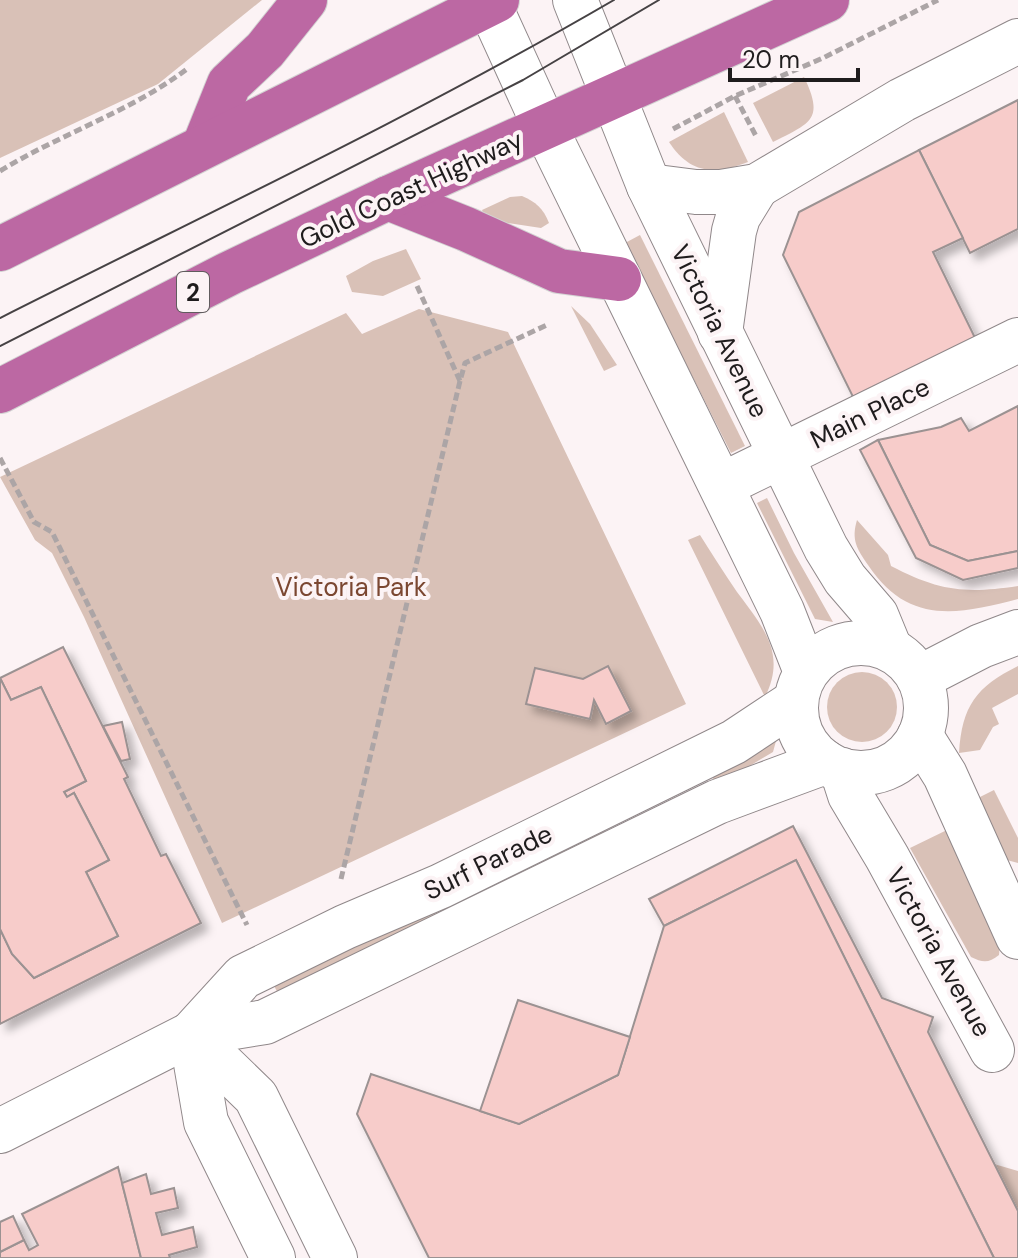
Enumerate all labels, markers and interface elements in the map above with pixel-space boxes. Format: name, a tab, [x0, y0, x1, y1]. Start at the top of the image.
scale bar	[730, 32, 858, 82]
text: 20 m	[742, 44, 800, 75]
street label: Gold Coast Highway	[294, 122, 528, 256]
street label: Victoria Avenue	[663, 239, 777, 423]
road number: 2	[177, 272, 209, 312]
street label: Main Place	[805, 369, 935, 457]
park label: Victoria Park	[275, 570, 427, 604]
street label: Surf Parade	[418, 816, 558, 908]
street label: Victoria Avenue	[878, 861, 1000, 1043]

